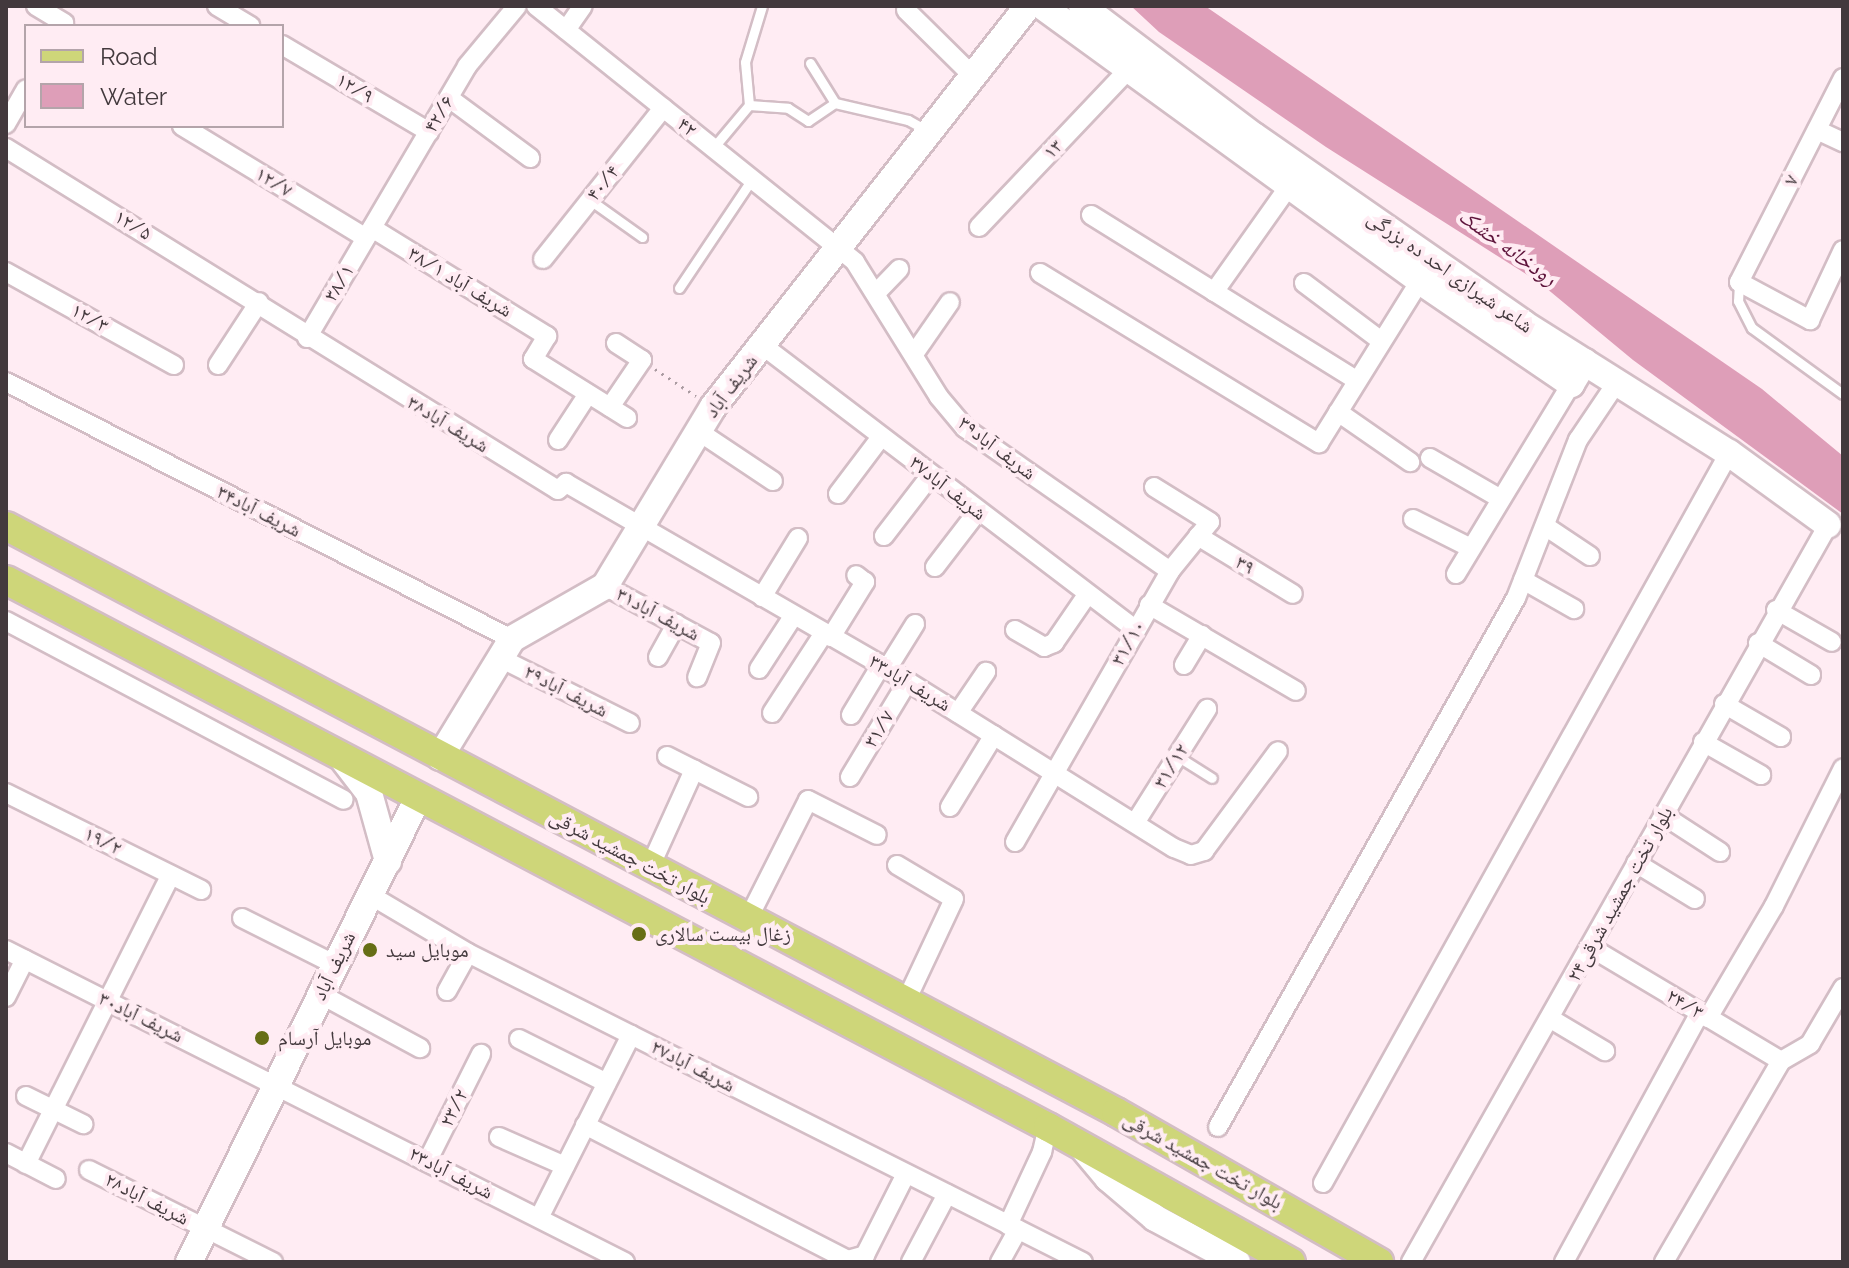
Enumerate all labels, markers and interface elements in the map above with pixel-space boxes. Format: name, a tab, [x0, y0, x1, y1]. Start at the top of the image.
legend	[24, 24, 284, 128]
text: Road	[100, 42, 158, 71]
street label: ۱۲/۹	[332, 68, 378, 108]
text: Water	[100, 82, 167, 111]
street label: ۴۲/۶	[419, 91, 459, 137]
street label: ۴۲	[672, 112, 702, 142]
street label: ۱۳	[1038, 134, 1068, 164]
street label: ۴۰/۴	[581, 160, 625, 206]
street label: ۱۲/۷	[251, 162, 297, 202]
street label: ۷	[1778, 171, 1804, 189]
water label: رودخانه خشک	[1454, 203, 1562, 291]
street label: ۱۲/۵	[110, 205, 156, 245]
street label: شاعر شیرازی احد ده بزرگی	[1363, 206, 1537, 338]
street label: ۳۸/۱ شریف آباد	[404, 242, 516, 322]
street label: ۳۸/۱	[319, 260, 359, 306]
street label: ۱۲/۳	[67, 298, 113, 338]
street label: شریف آباد	[699, 350, 763, 422]
street label: شریف آباد۳۸	[403, 390, 493, 458]
street label: شریف آباد۳۹	[953, 411, 1041, 485]
street label: شریف آباد۳۷	[905, 451, 991, 525]
street label: شریف آباد۳۴	[213, 480, 305, 542]
street label: ۳۹	[1231, 550, 1259, 580]
street label: شریف آباد۳۱	[612, 582, 704, 646]
street label: ۳۱/۱۰	[1106, 616, 1150, 670]
street label: شریف آباد۳۳	[865, 649, 955, 717]
street label: شریف آباد۲۹	[520, 660, 612, 722]
street label: ۳۱/۷	[859, 706, 899, 752]
street label: ۳۱/۱۲	[1148, 739, 1194, 793]
street label: بلوار تخت جمشید شرقی۲۴	[1562, 802, 1678, 986]
street label: بلوار تخت جمشید شرقی	[546, 805, 714, 909]
street label: ۱۹/۲	[80, 822, 126, 860]
place label: زغال بیست سالاری	[655, 922, 791, 946]
marker: زغال بیست سالاری	[630, 925, 648, 943]
street label: شریف آباد	[307, 928, 361, 1004]
place label: موبایل سید	[386, 938, 469, 962]
marker: موبایل سید	[361, 941, 379, 959]
street label: ۲۴/۳	[1662, 984, 1708, 1024]
street label: شریف آباد۳۰	[95, 986, 187, 1048]
place label: موبایل آرسام	[278, 1026, 371, 1050]
marker: موبایل آرسام	[253, 1029, 271, 1047]
street label: شریف آباد۲۷	[647, 1035, 739, 1097]
street label: ۲۳/۲	[434, 1085, 474, 1131]
street label: بلوار تخت جمشید شرقی	[1119, 1107, 1287, 1215]
street label: شریف آباد۲۳	[405, 1142, 497, 1204]
street label: شریف آباد۲۸	[101, 1168, 193, 1230]

